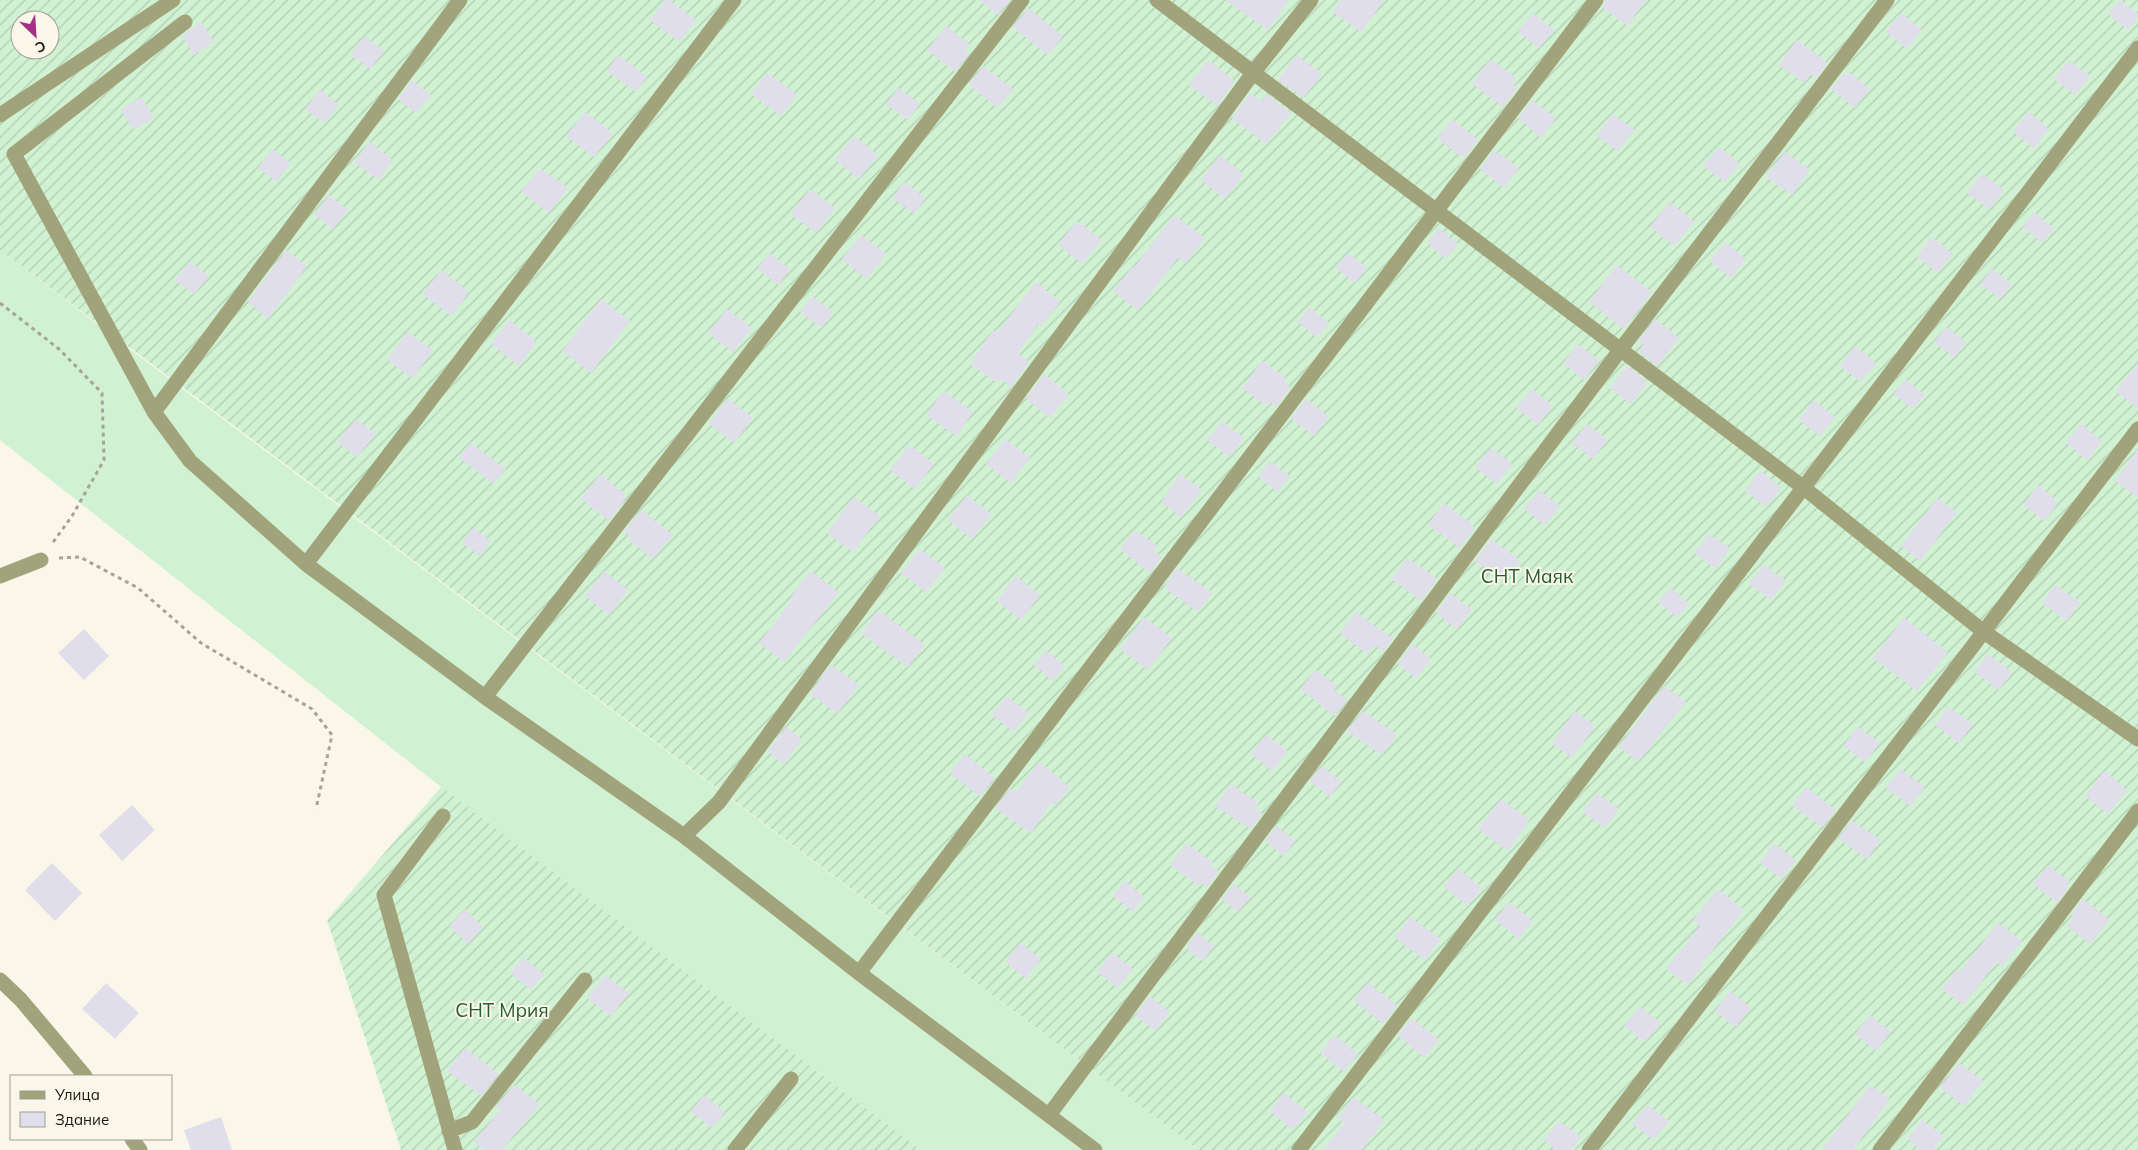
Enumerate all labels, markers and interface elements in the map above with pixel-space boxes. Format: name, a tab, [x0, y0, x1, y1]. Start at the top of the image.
north arrow	[10, 10, 60, 60]
text: С	[32, 37, 49, 57]
park label: СНТ Маяк	[1481, 564, 1574, 588]
park label: СНТ Мрия	[455, 998, 549, 1022]
legend	[10, 1075, 172, 1140]
text: Улица	[54, 1085, 100, 1104]
text: Здание	[55, 1110, 109, 1129]

